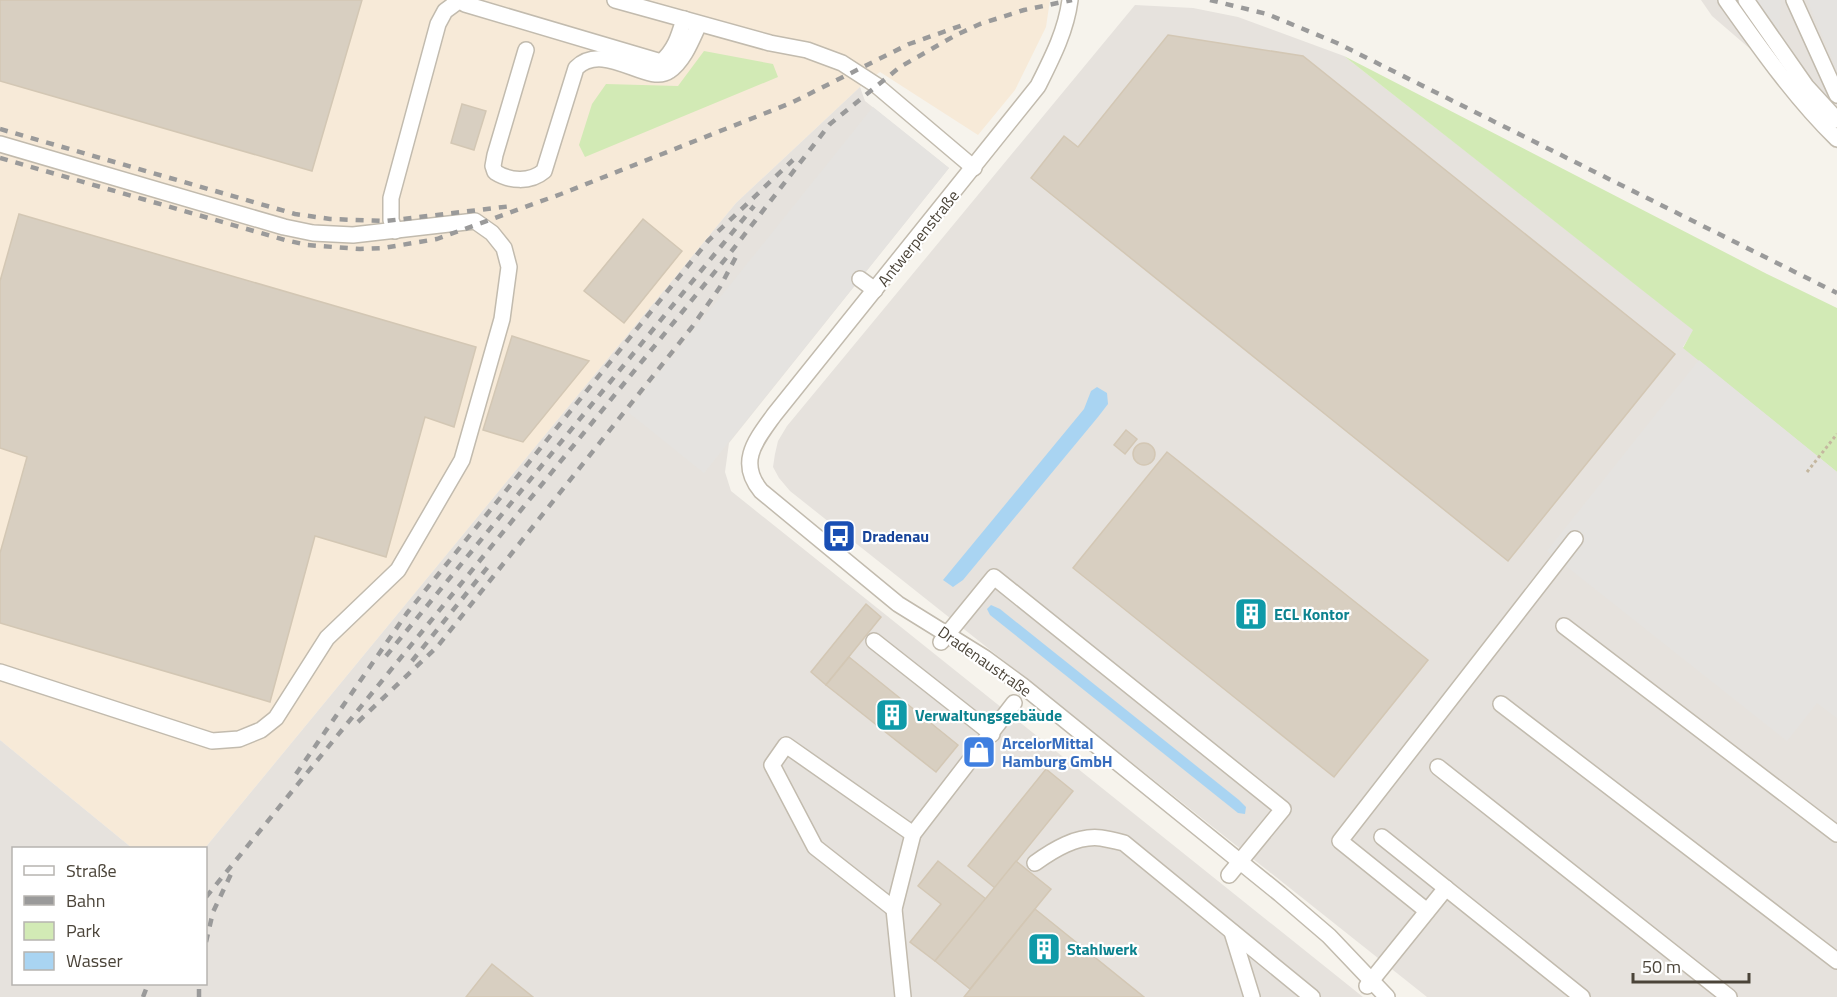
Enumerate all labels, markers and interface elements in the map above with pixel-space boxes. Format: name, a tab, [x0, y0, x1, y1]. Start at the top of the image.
street label: Antwerpenstraße	[871, 184, 965, 292]
bus stop icon: Dradenau	[821, 518, 857, 554]
place label: Dradenau	[862, 524, 929, 548]
building icon: ECL Kontor	[1233, 596, 1269, 632]
place label: ECL Kontor	[1274, 602, 1349, 626]
street label: Dradenaustraße	[933, 620, 1037, 702]
building icon: Verwaltungsgebäude	[874, 697, 910, 733]
place label: Verwaltungsgebäude	[915, 703, 1062, 727]
place label: ArcelorMittal Hamburg GmbH	[1002, 731, 1113, 773]
shop icon: ArcelorMittal Hamburg GmbH	[961, 734, 997, 770]
legend	[12, 847, 207, 985]
text: Straße	[66, 857, 117, 884]
text: Bahn	[66, 887, 105, 914]
text: Park	[66, 917, 101, 944]
building icon: Stahlwerk	[1026, 931, 1062, 967]
place label: Stahlwerk	[1067, 937, 1138, 961]
scale bar	[1633, 946, 1748, 984]
text: Wasser	[66, 947, 123, 974]
text: 50 m	[1642, 953, 1681, 980]

